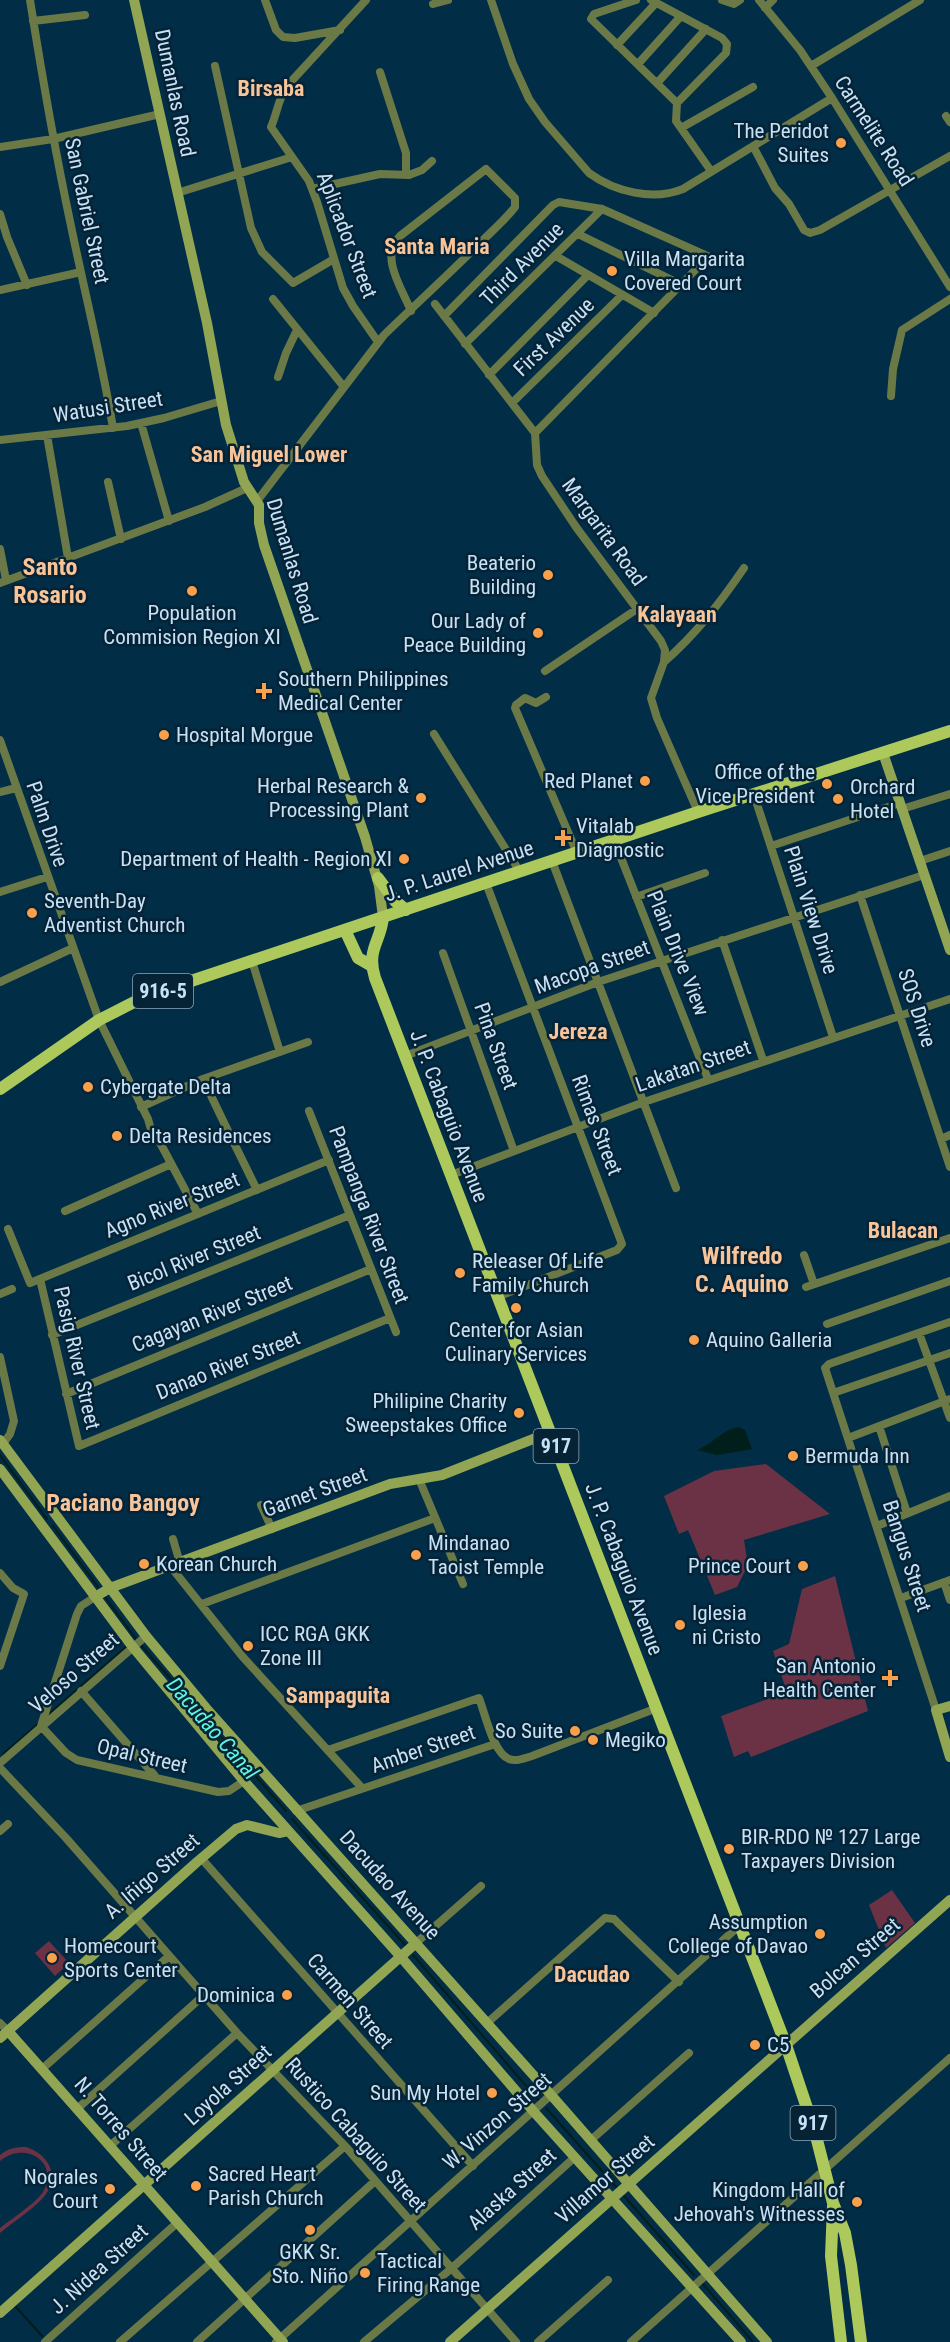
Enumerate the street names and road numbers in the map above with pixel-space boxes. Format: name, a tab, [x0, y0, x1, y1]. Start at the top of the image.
street label: Dumanlas Road	[150, 27, 200, 159]
street label: Carmelite Road	[829, 71, 919, 191]
street label: San Gabriel Street	[60, 136, 114, 286]
street label: Aplicador Street	[312, 168, 382, 302]
street label: Third Avenue	[475, 217, 569, 311]
street label: First Avenue	[509, 293, 599, 381]
street label: Watusi Street	[52, 387, 164, 427]
street label: Margarita Road	[557, 474, 651, 590]
street label: Dumanlas Road	[262, 496, 322, 626]
street label: Palm Drive	[21, 778, 73, 870]
street label: J. P. Laurel Avenue	[381, 836, 537, 906]
street label: Plain View Drive	[779, 843, 843, 977]
street label: Plain Drive View	[642, 887, 714, 1020]
street label: Macopa Street	[531, 935, 653, 999]
street label: SOS Drive	[893, 966, 941, 1050]
road number: 916-5	[133, 974, 193, 1008]
street label: Pina Street	[469, 999, 523, 1093]
street label: J. P. Cabaguio Avenue	[405, 1026, 493, 1206]
street label: Lakatan Street	[632, 1035, 754, 1097]
street label: Rimas Street	[567, 1071, 627, 1179]
street label: Pampanga River Street	[324, 1123, 414, 1307]
street label: Agno River Street	[101, 1167, 243, 1243]
street label: Bicol River Street	[124, 1220, 264, 1296]
street label: Cagayan River Street	[128, 1271, 296, 1357]
street label: Pasig River Street	[49, 1284, 105, 1432]
street label: Danao River Street	[153, 1325, 303, 1405]
road number: 917	[534, 1429, 578, 1463]
street label: Garnet Street	[260, 1462, 370, 1522]
street label: J. P. Cabaguio Avenue	[580, 1479, 668, 1659]
street label: Bangus Street	[878, 1497, 936, 1615]
street label: Veloso Street	[24, 1628, 124, 1718]
street label: Amber Street	[368, 1720, 478, 1778]
street label: Opal Street	[95, 1734, 189, 1778]
street label: Dacudao Avenue	[335, 1826, 445, 1944]
street label: A. Iñigo Street	[100, 1828, 204, 1924]
street label: Bolcan Street	[805, 1913, 905, 2003]
street label: Carmen Street	[302, 1949, 398, 2053]
street label: Loyola Street	[180, 2040, 276, 2130]
street label: Rustico Cabaguio Street	[280, 2053, 432, 2217]
street label: W. Vinzon Street	[438, 2067, 556, 2175]
street label: N. Torres Street	[69, 2072, 173, 2186]
road number: 917	[790, 2106, 836, 2140]
street label: Villamor Street	[551, 2130, 659, 2228]
street label: Alaska Street	[463, 2143, 561, 2235]
street label: J. Nidea Street	[45, 2219, 153, 2319]

